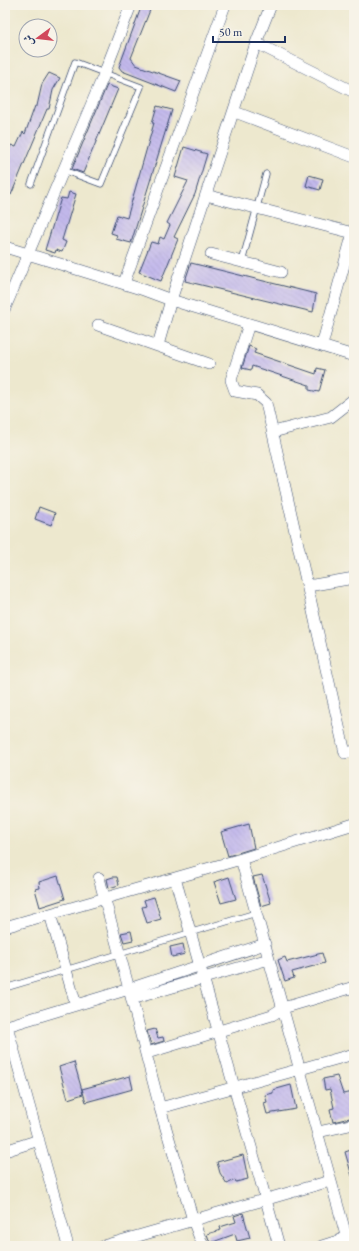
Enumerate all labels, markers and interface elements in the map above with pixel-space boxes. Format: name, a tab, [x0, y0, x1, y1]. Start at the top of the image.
north arrow	[18, 18, 58, 58]
scale bar	[213, 18, 285, 44]
text: 50 m	[219, 24, 243, 40]
text: ش	[20, 33, 37, 48]

